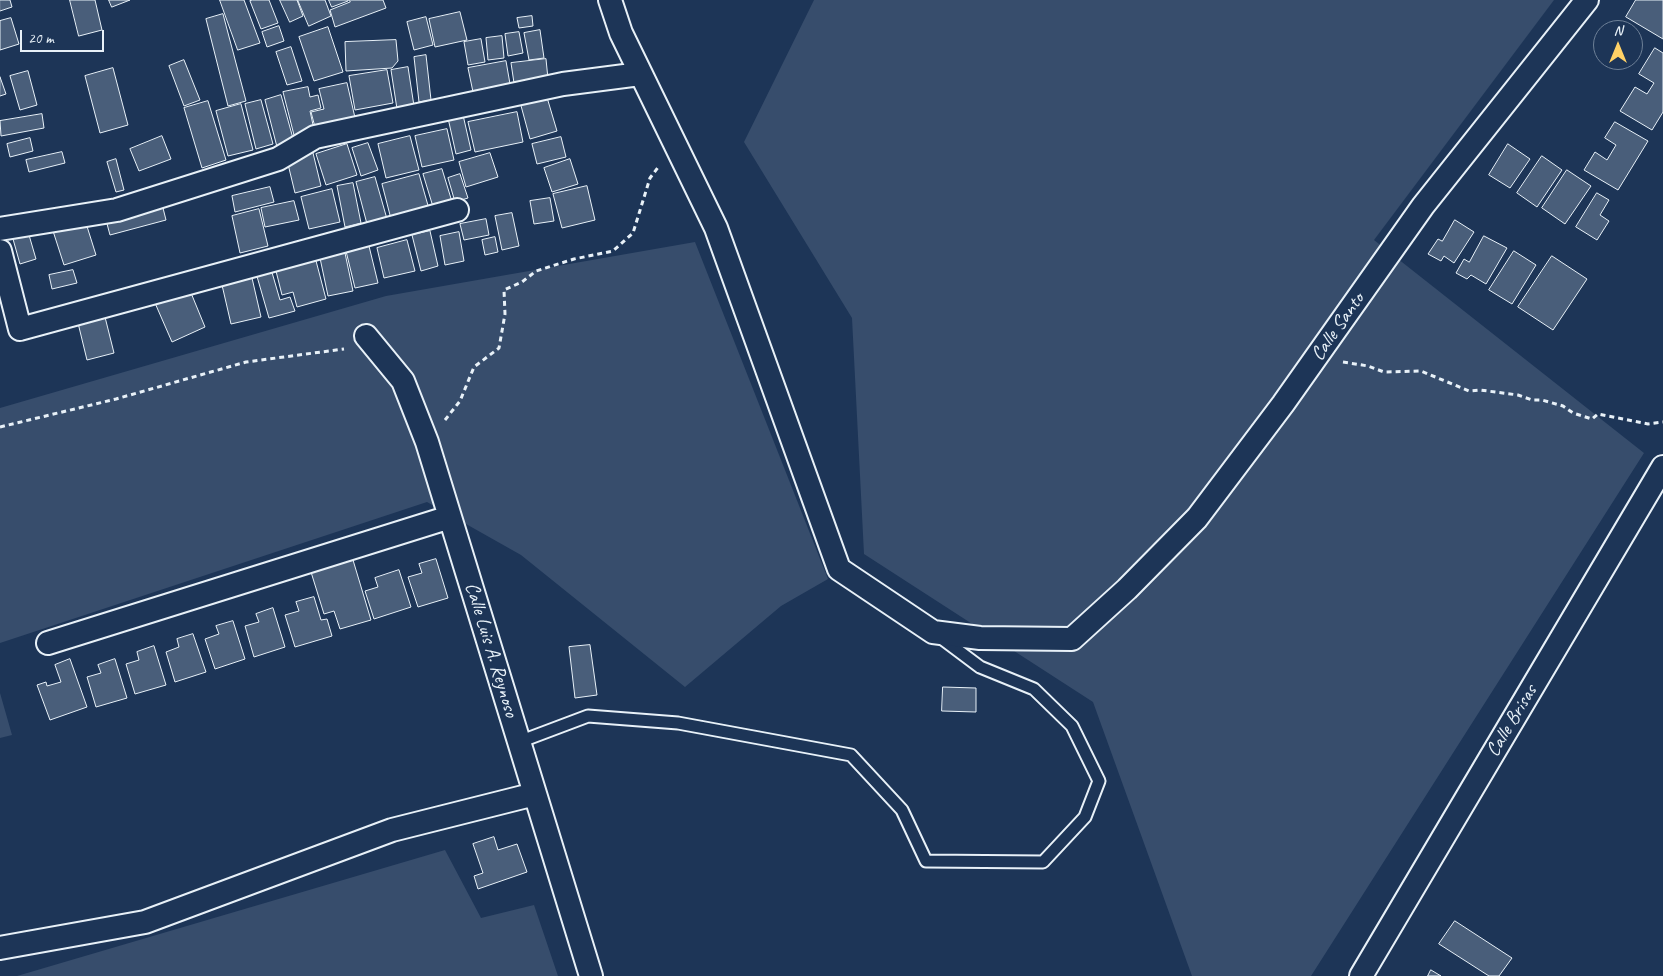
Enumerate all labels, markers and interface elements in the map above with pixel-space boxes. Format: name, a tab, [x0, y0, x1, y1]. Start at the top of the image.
scale bar	[22, 20, 106, 52]
north arrow	[1593, 20, 1643, 70]
text: N	[1614, 22, 1622, 39]
text: 20 m	[28, 29, 54, 48]
street label: Calle Santo	[1306, 288, 1370, 366]
street label: Calle Luis A. Reynoso	[459, 580, 523, 720]
street label: Calle Brisas	[1481, 681, 1543, 761]

